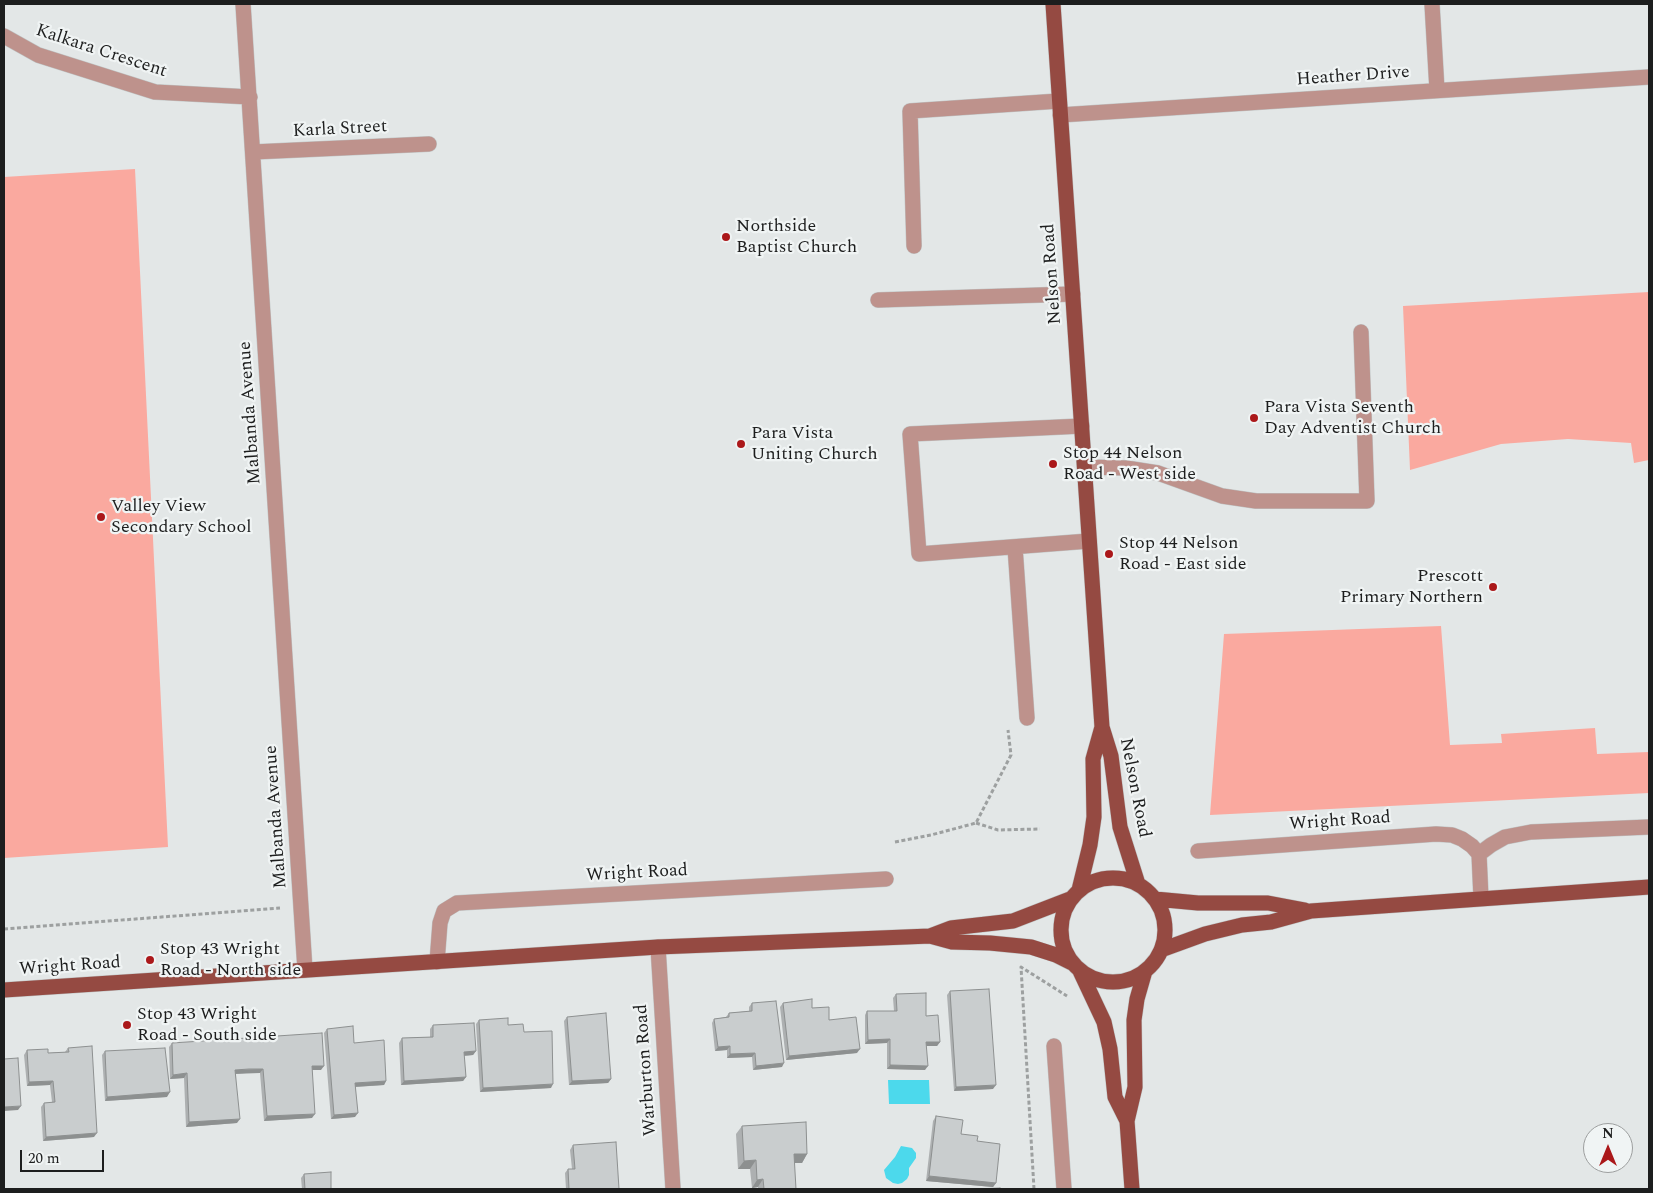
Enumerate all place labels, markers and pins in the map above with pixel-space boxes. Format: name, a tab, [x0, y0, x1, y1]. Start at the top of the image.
place label: Northside Baptist Church	[736, 216, 857, 258]
marker: Northside Baptist Church	[720, 231, 732, 243]
place label: Para Vista Seventh Day Adventist Church	[1264, 397, 1441, 439]
marker: Para Vista Seventh Day Adventist Church	[1248, 412, 1260, 424]
place label: Para Vista Uniting Church	[751, 423, 878, 466]
marker: Para Vista Uniting Church	[735, 438, 747, 450]
place label: Stop 44 Nelson Road - West side	[1063, 443, 1196, 486]
marker: Stop 44 Nelson Road - West side	[1047, 458, 1059, 470]
place label: Valley View Secondary School	[111, 496, 251, 538]
marker: Valley View Secondary School	[95, 511, 107, 523]
place label: Stop 44 Nelson Road - East side	[1119, 533, 1247, 576]
marker: Stop 44 Nelson Road - East side	[1103, 548, 1115, 560]
place label: Prescott Primary Northern	[1340, 566, 1483, 608]
marker: Prescott Primary Northern	[1487, 581, 1499, 593]
place label: Stop 43 Wright Road - North side	[160, 939, 301, 982]
marker: Stop 43 Wright Road - North side	[144, 954, 156, 966]
place label: Stop 43 Wright Road - South side	[137, 1004, 277, 1046]
marker: Stop 43 Wright Road - South side	[121, 1019, 133, 1031]

